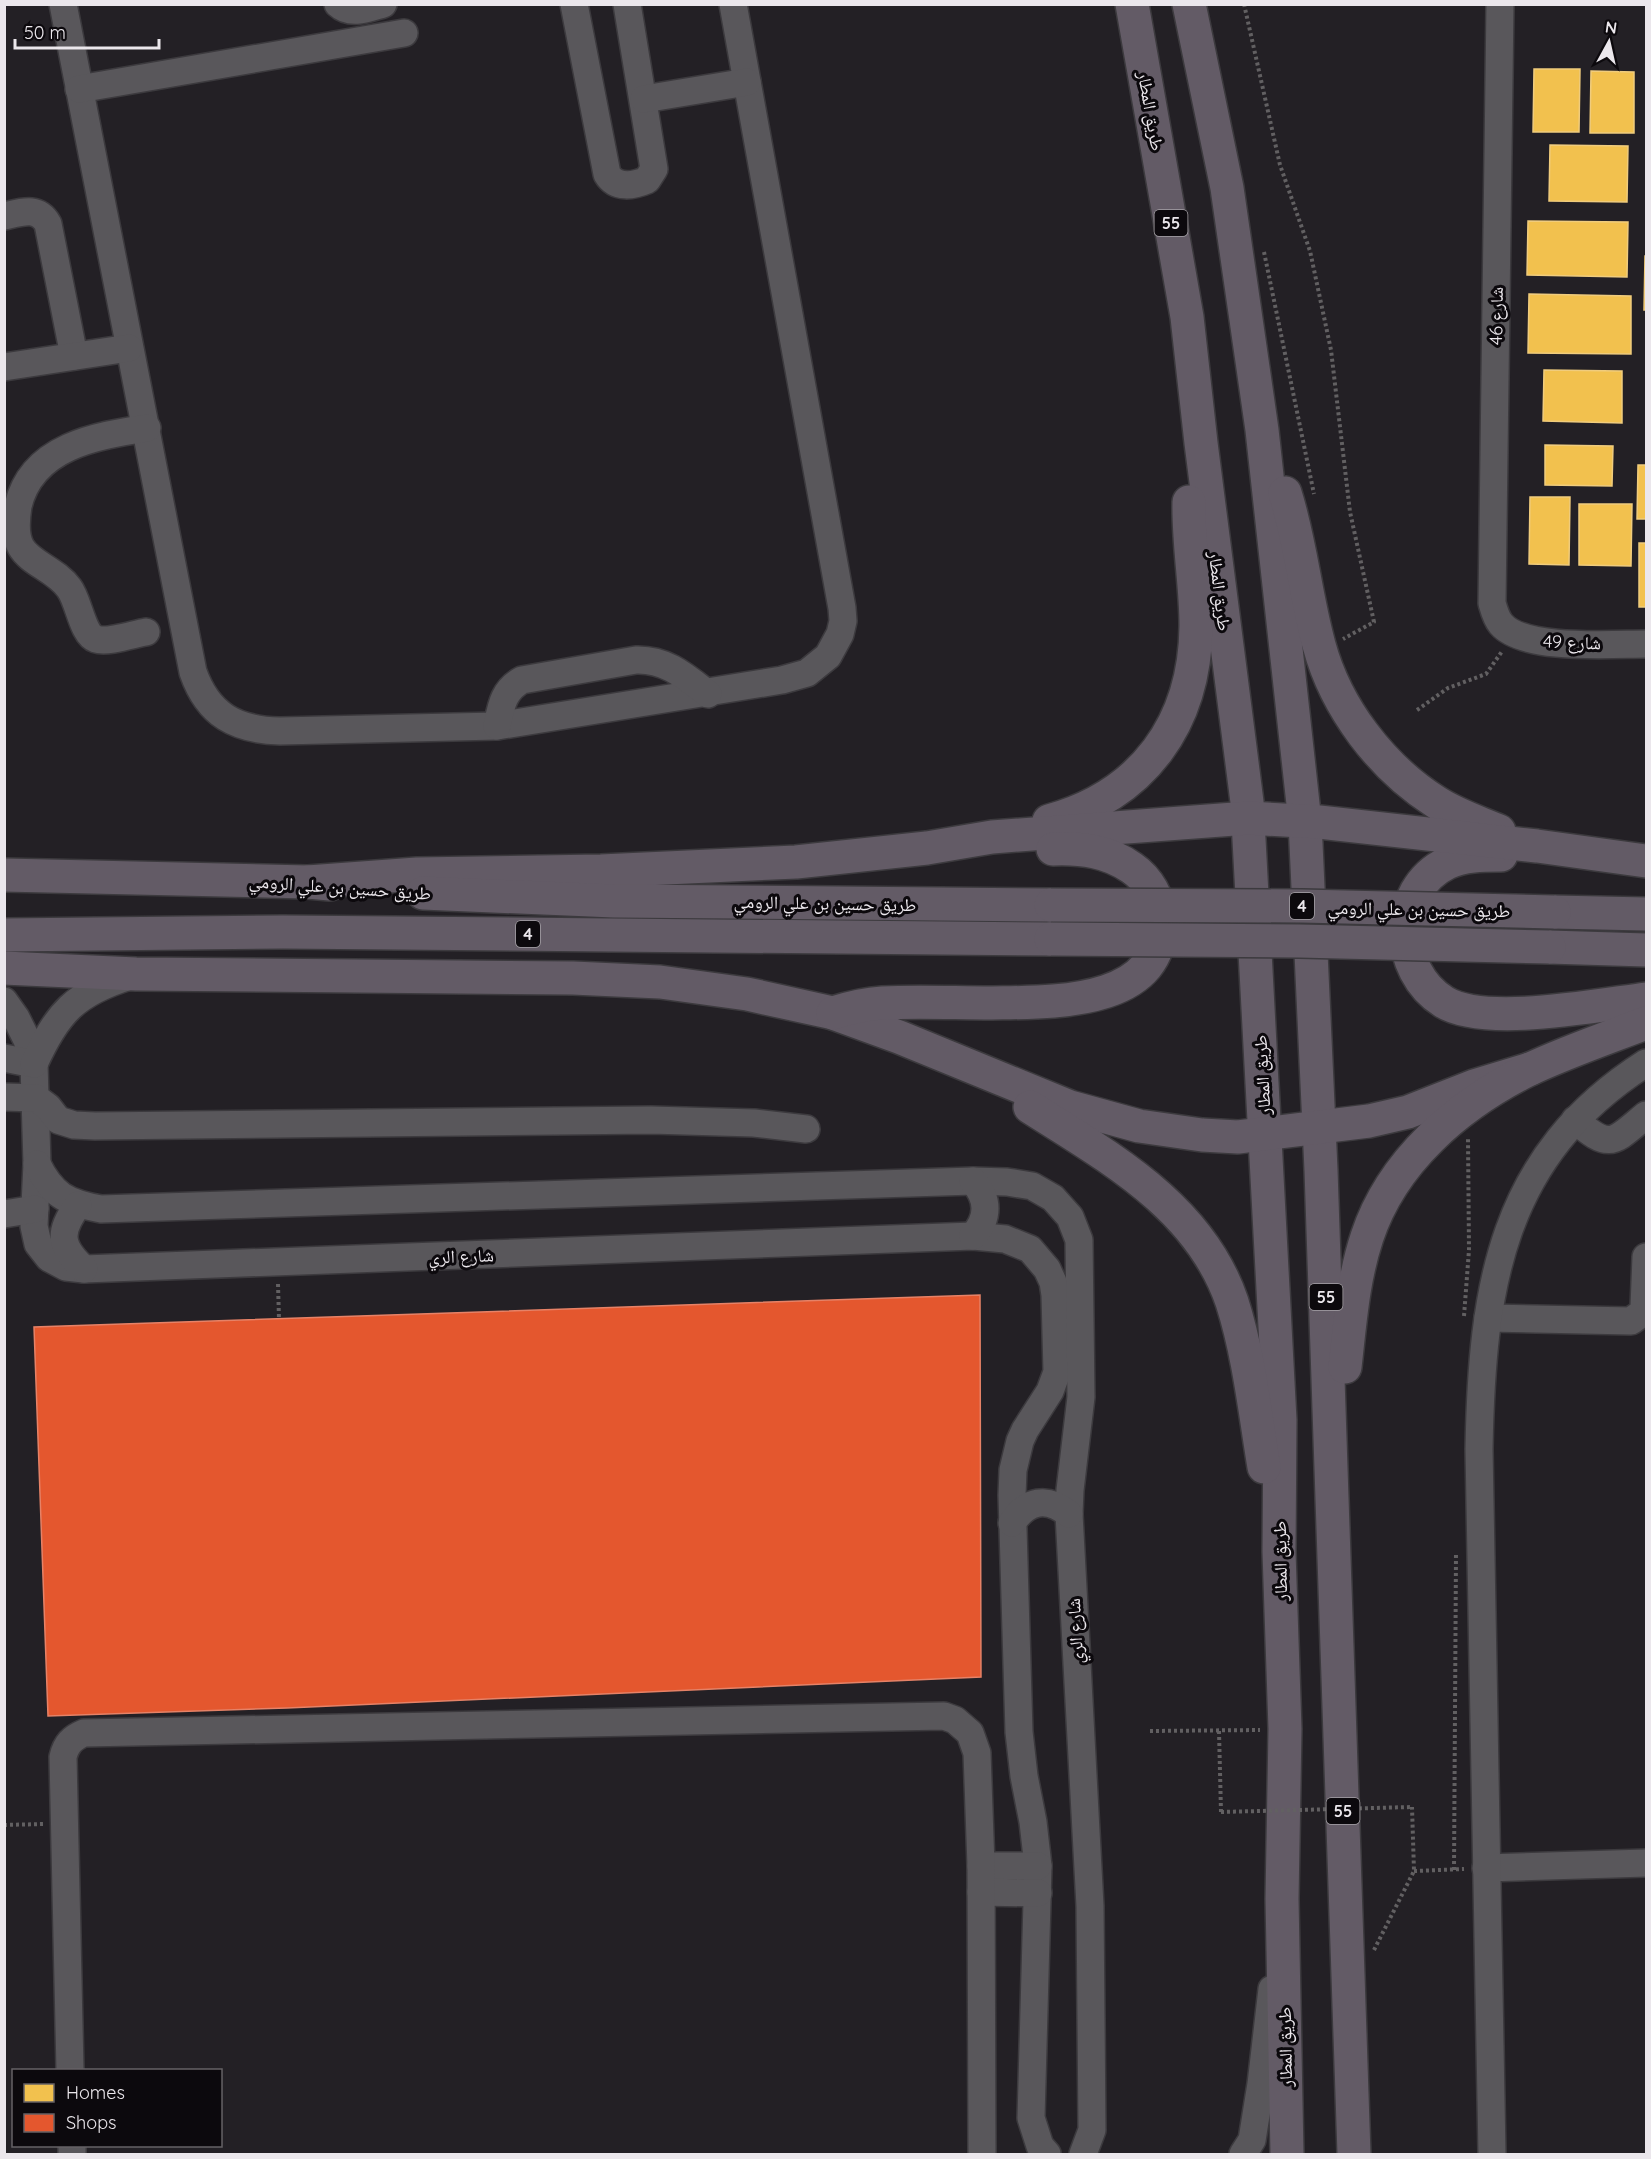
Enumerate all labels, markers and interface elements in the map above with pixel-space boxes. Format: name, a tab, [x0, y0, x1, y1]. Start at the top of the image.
scale bar	[15, 12, 159, 50]
north arrow	[1579, 12, 1639, 72]
text: N	[1604, 16, 1618, 38]
text: 50 m	[24, 21, 66, 44]
street label: طريق المطار	[1133, 69, 1169, 152]
road number: 55	[1154, 210, 1188, 236]
street label: شارع 46	[1484, 287, 1508, 345]
street label: طريق المطار	[1204, 549, 1236, 632]
street label: شارع 49	[1542, 629, 1602, 655]
street label: طريق حسين بن علي الرومي	[248, 869, 432, 908]
street label: طريق حسين بن علي الرومي	[733, 890, 917, 920]
road number: 4	[1290, 893, 1314, 919]
street label: طريق حسين بن علي الرومي	[1327, 896, 1511, 926]
road number: 4	[516, 921, 540, 947]
street label: طريق المطار	[1248, 1034, 1276, 1117]
street label: شارع الري	[428, 1243, 494, 1272]
road number: 55	[1310, 1284, 1342, 1310]
street label: طريق المطار	[1268, 1521, 1292, 1602]
street label: شارع الري	[1062, 1597, 1092, 1664]
road number: 55	[1326, 1798, 1360, 1824]
street label: طريق المطار	[1273, 2007, 1297, 2088]
legend	[12, 2069, 222, 2147]
text: Homes	[66, 2081, 125, 2104]
text: Shops	[66, 2111, 117, 2134]

